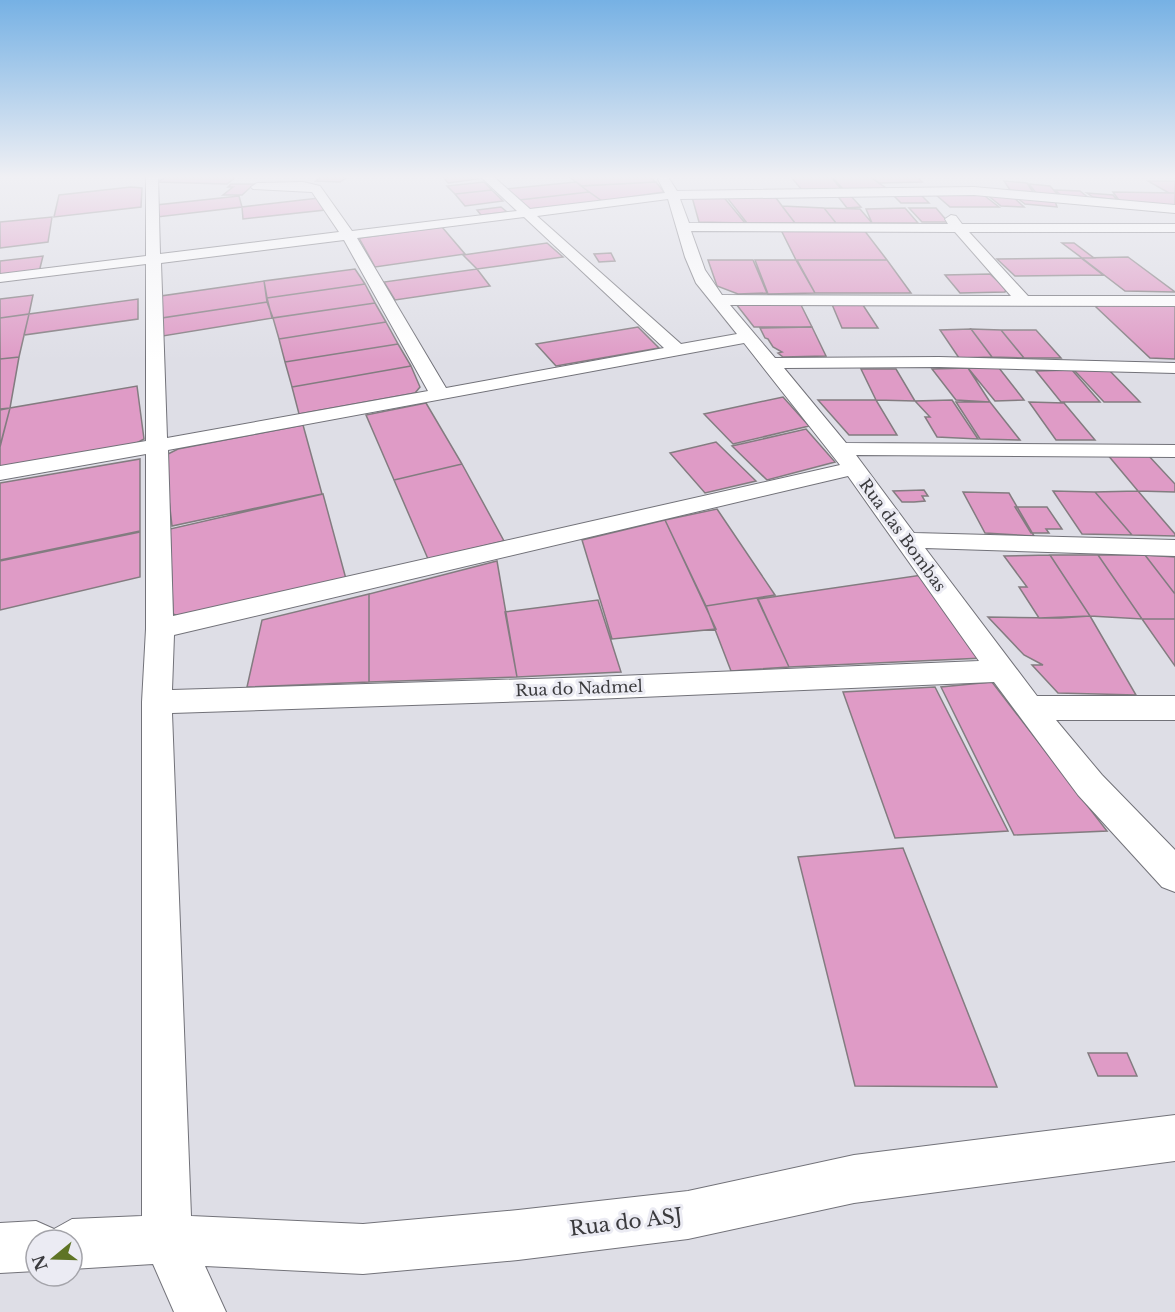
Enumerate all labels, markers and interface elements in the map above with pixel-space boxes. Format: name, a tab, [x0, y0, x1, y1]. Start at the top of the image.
street label: Rua das Bombas	[855, 475, 951, 595]
street label: Rua do Nadmel	[515, 676, 643, 700]
street label: Rua do ASJ	[568, 1203, 684, 1241]
north arrow	[24, 1228, 84, 1288]
text: N	[28, 1253, 52, 1273]

